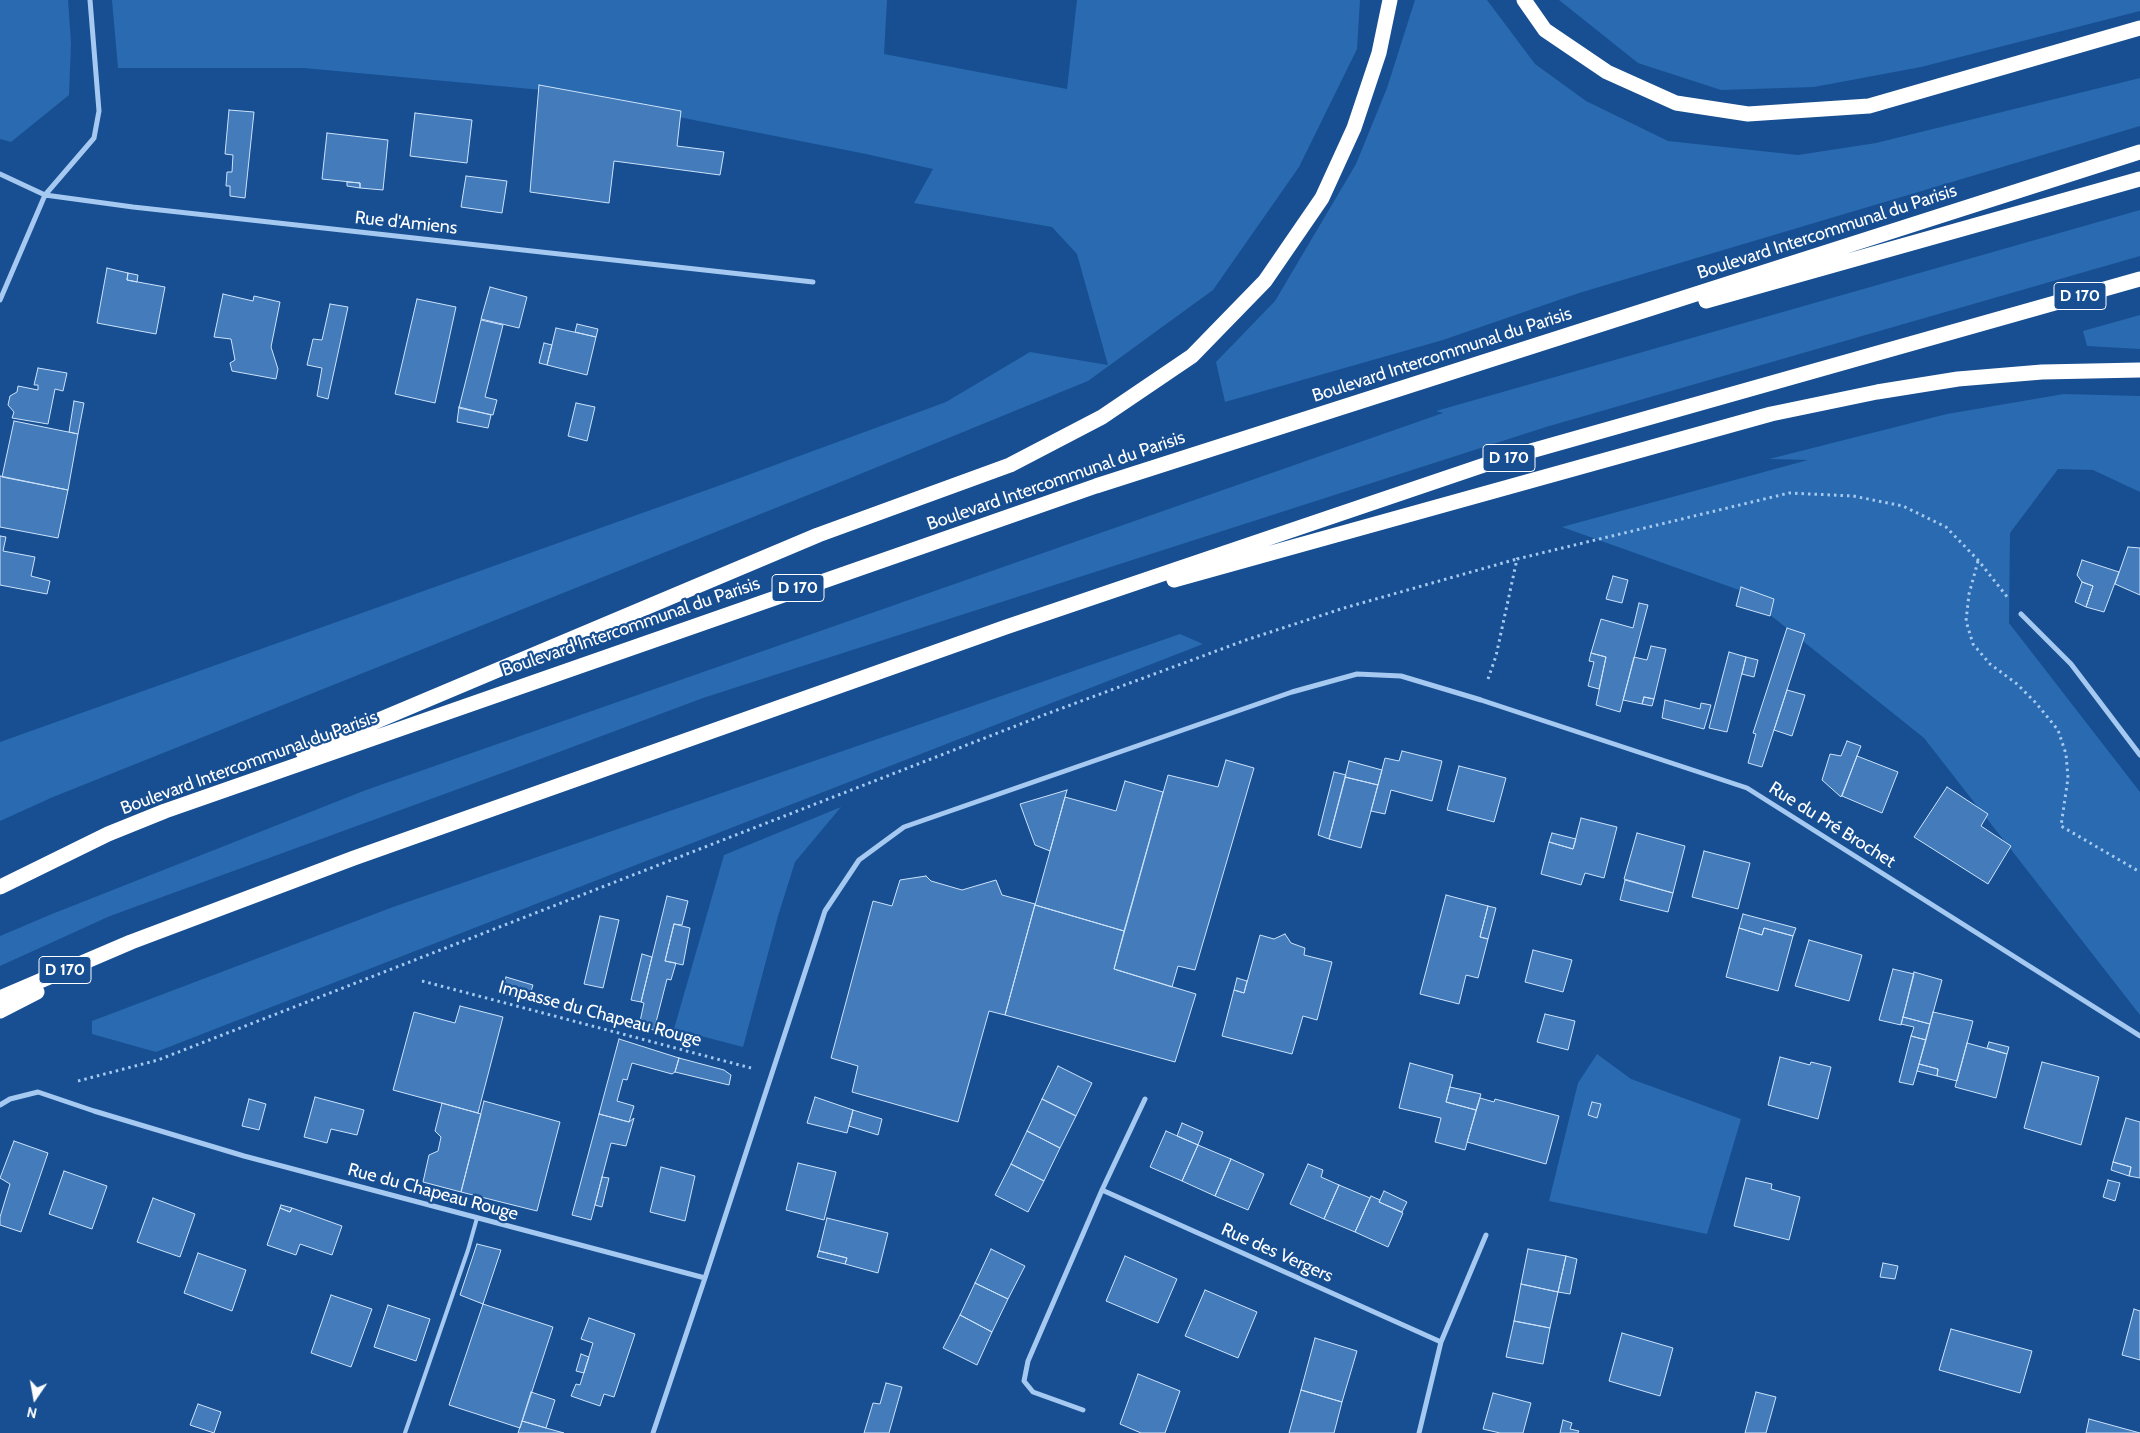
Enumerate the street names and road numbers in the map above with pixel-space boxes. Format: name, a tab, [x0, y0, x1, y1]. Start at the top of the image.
street label: Boulevard Intercommunal du Parisis	[1695, 180, 1959, 284]
street label: Rue d'Amiens	[354, 207, 458, 239]
road number: D 170	[2054, 282, 2106, 310]
street label: Boulevard Intercommunal du Parisis	[1310, 303, 1574, 407]
street label: Boulevard Intercommunal du Parisis	[924, 427, 1188, 535]
road number: D 170	[1483, 444, 1535, 472]
street label: Boulevard Intercommunal du Parisis	[499, 573, 763, 681]
road number: D 170	[772, 574, 824, 602]
street label: Boulevard Intercommunal du Parisis	[118, 706, 380, 820]
street label: Rue du Pré Brochet	[1765, 777, 1899, 873]
road number: D 170	[39, 956, 91, 984]
street label: Impasse du Chapeau Rouge	[496, 976, 704, 1052]
street label: Rue du Chapeau Rouge	[345, 1159, 521, 1225]
street label: Rue des Vergers	[1218, 1219, 1336, 1287]

